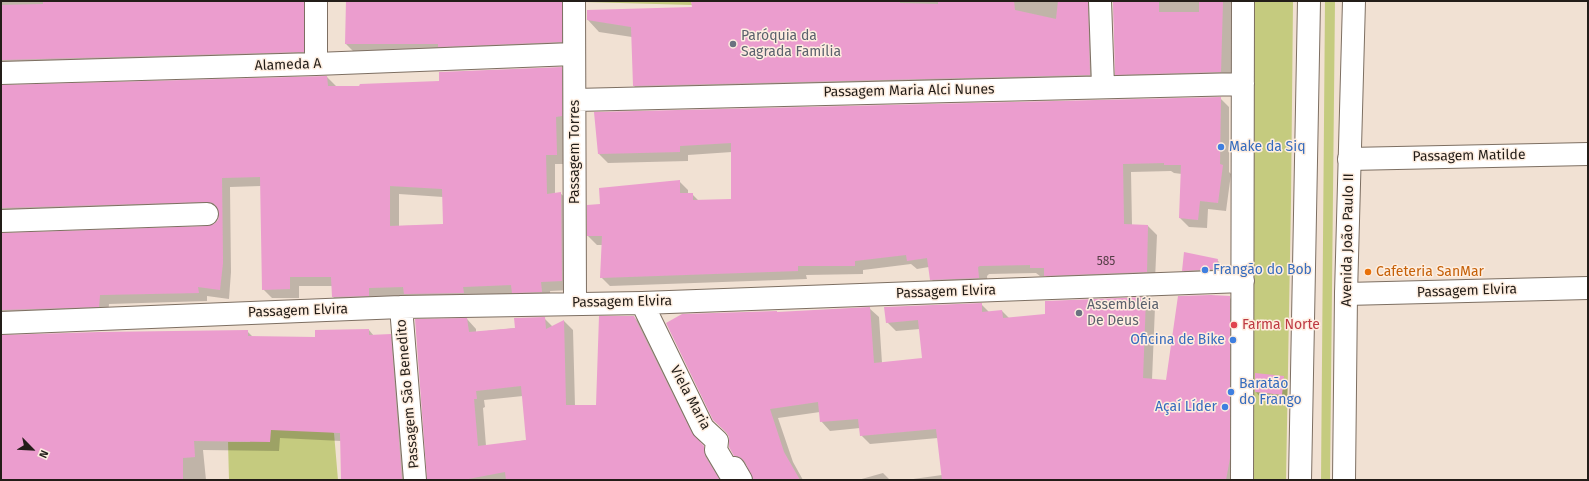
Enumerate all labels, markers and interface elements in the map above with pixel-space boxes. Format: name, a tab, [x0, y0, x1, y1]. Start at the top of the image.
place label: Paróquia da Sagrada Família	[741, 28, 841, 60]
marker: Paróquia da Sagrada Família	[728, 39, 738, 49]
street label: Alameda A	[254, 55, 322, 75]
street label: Passagem Maria Alci Nunes	[823, 81, 995, 101]
street label: Passagem Torres	[567, 100, 583, 204]
place label: Make da Siq	[1229, 139, 1306, 155]
marker: Make da Siq	[1216, 142, 1226, 152]
street label: Passagem Matilde	[1412, 147, 1526, 165]
street label: Avenida João Paulo II	[1338, 173, 1358, 307]
house number: 585	[1097, 255, 1115, 269]
place label: Frangão do Bob	[1213, 262, 1312, 278]
place label: Cafeteria SanMar	[1376, 264, 1484, 280]
marker: Frangão do Bob	[1200, 265, 1210, 275]
marker: Cafeteria SanMar	[1363, 267, 1373, 277]
street label: Passagem Elvira	[1417, 281, 1517, 301]
street label: Passagem Elvira	[896, 282, 996, 302]
street label: Passagem Elvira	[572, 293, 672, 311]
place label: Assembléia De Deus	[1087, 297, 1159, 330]
street label: Passagem Elvira	[248, 301, 348, 321]
marker: Assembléia De Deus	[1074, 308, 1084, 318]
place label: Farma Norte	[1242, 317, 1320, 333]
street label: Passagem São Benedito	[393, 319, 423, 469]
marker: Farma Norte	[1229, 320, 1239, 330]
place label: Oficina de Bike	[1130, 332, 1225, 348]
marker: Oficina de Bike	[1228, 335, 1238, 345]
street label: Viela Maria	[666, 363, 714, 433]
place label: Baratão do Frango	[1239, 376, 1302, 408]
marker: Baratão do Frango	[1226, 387, 1236, 397]
place label: Açaí Líder	[1155, 399, 1217, 415]
marker: Açaí Líder	[1220, 402, 1230, 412]
north arrow	[12, 429, 52, 469]
text: N	[36, 448, 51, 460]

